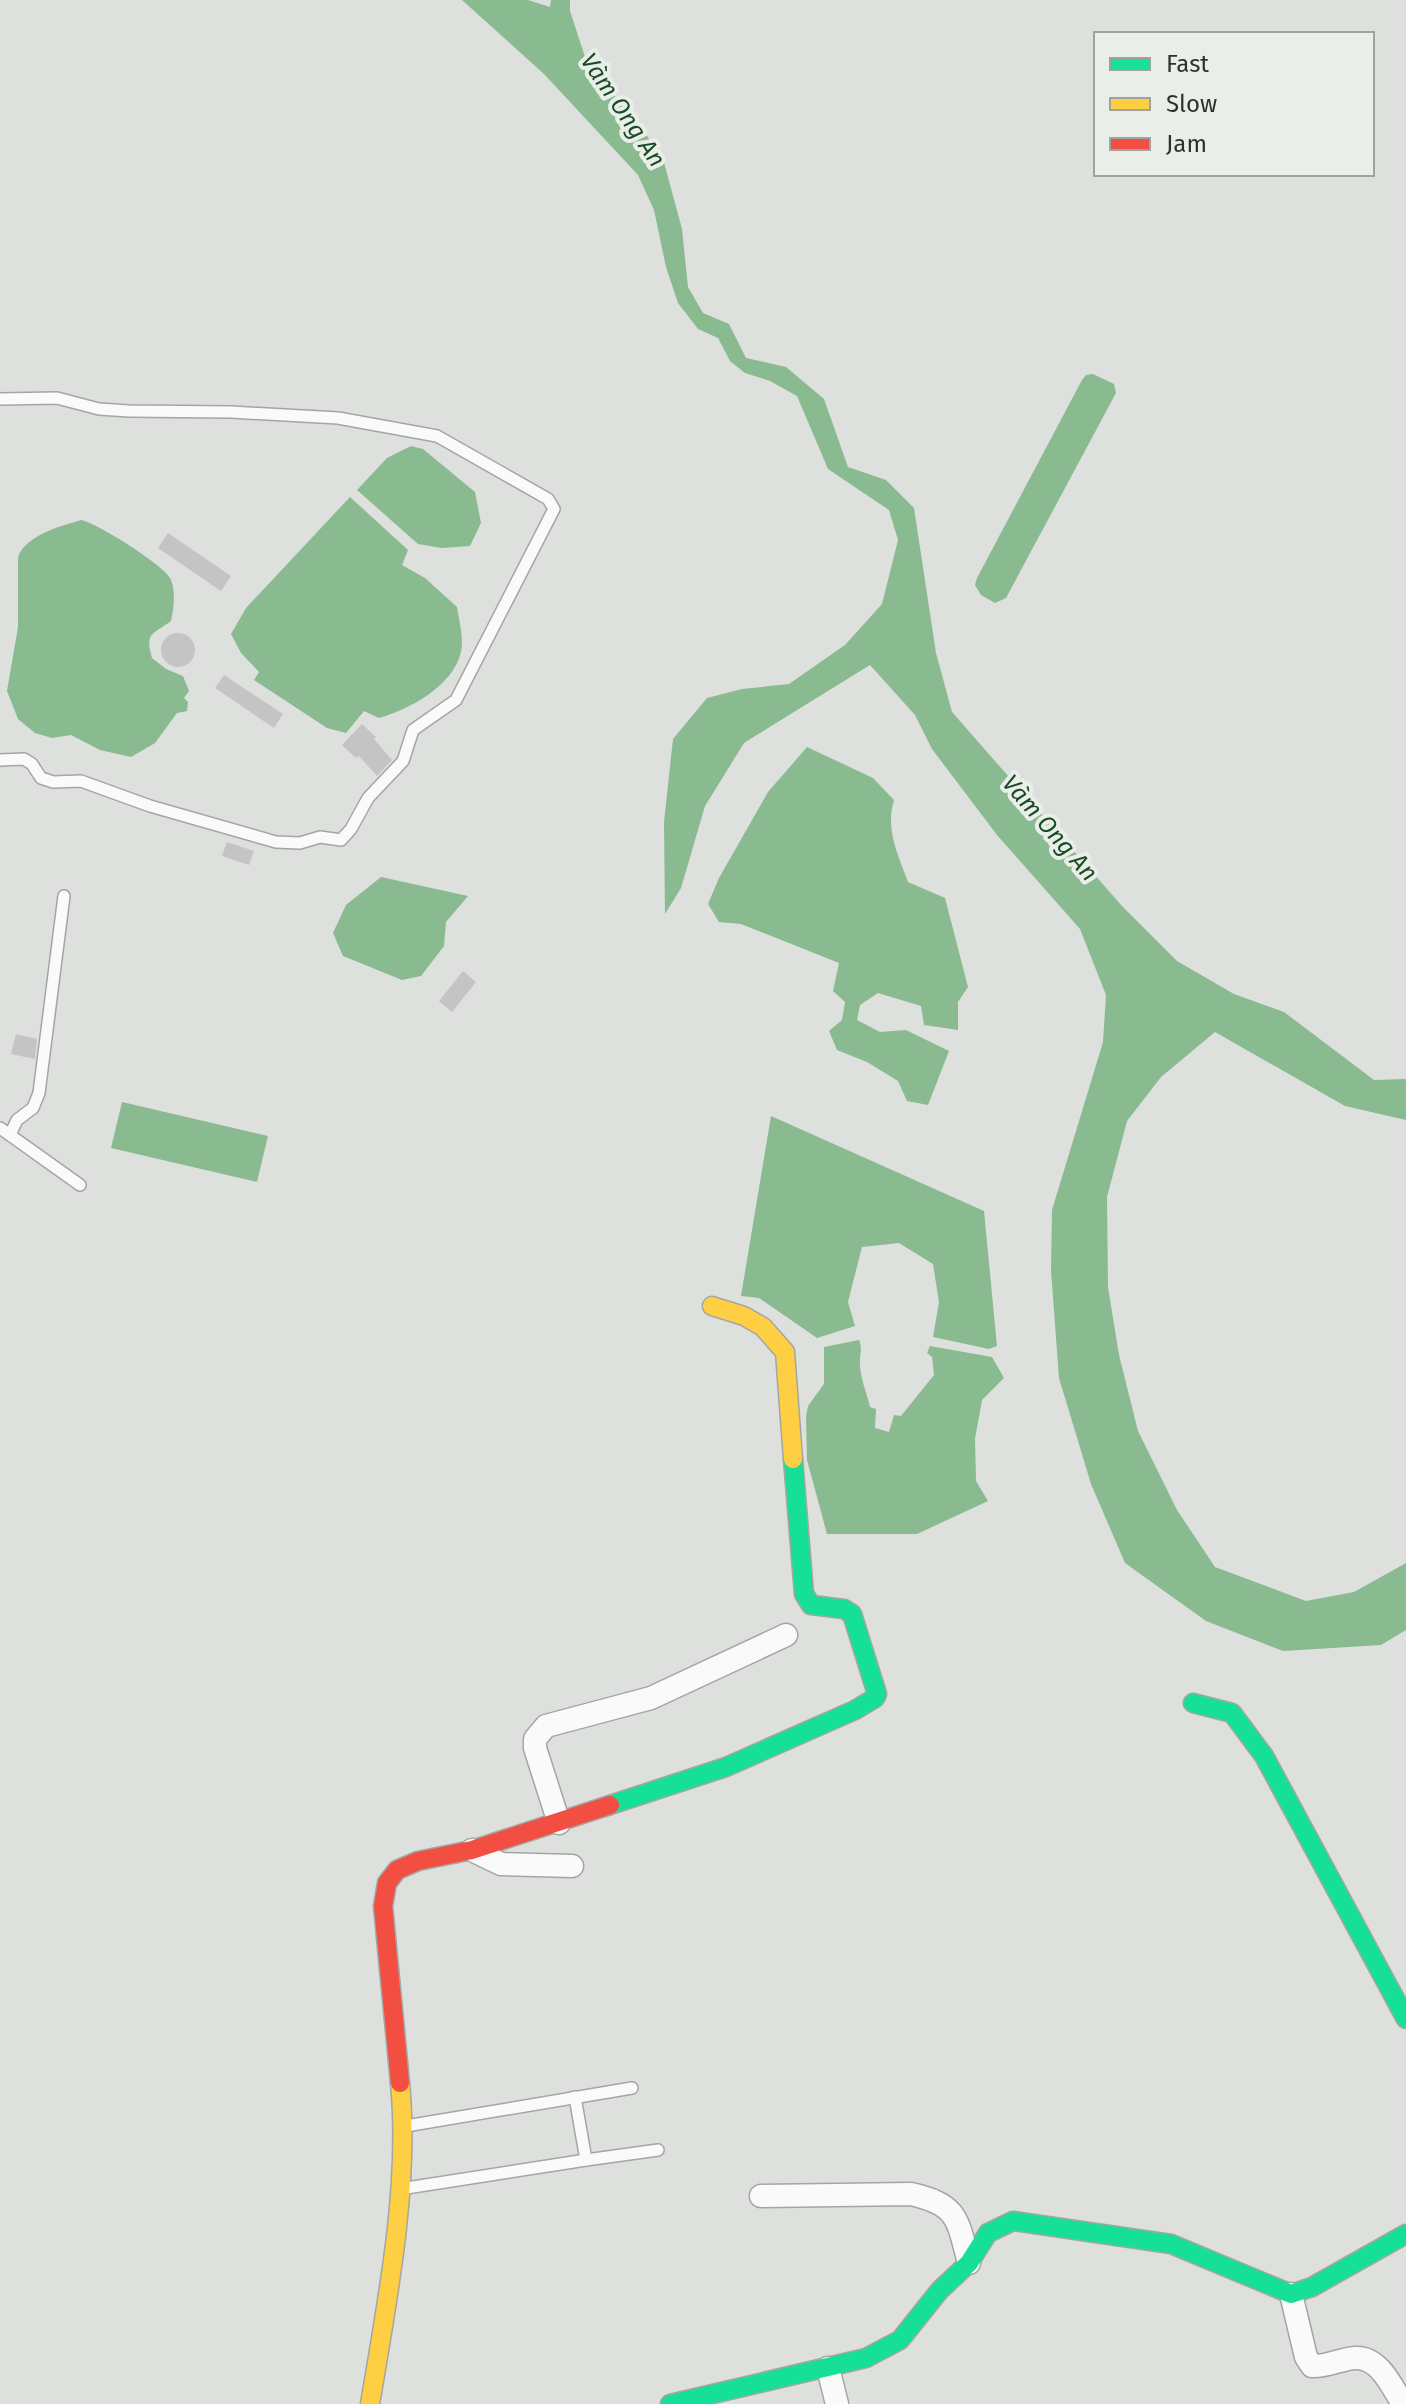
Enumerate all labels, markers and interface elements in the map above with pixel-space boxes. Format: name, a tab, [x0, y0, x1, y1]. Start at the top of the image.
legend	[1094, 32, 1374, 176]
water label: Vàm Ong An	[575, 48, 671, 172]
text: Fast	[1166, 50, 1209, 78]
text: Slow	[1166, 90, 1217, 118]
text: Jam	[1166, 130, 1207, 158]
water label: Vàm Ong An	[997, 769, 1103, 887]

